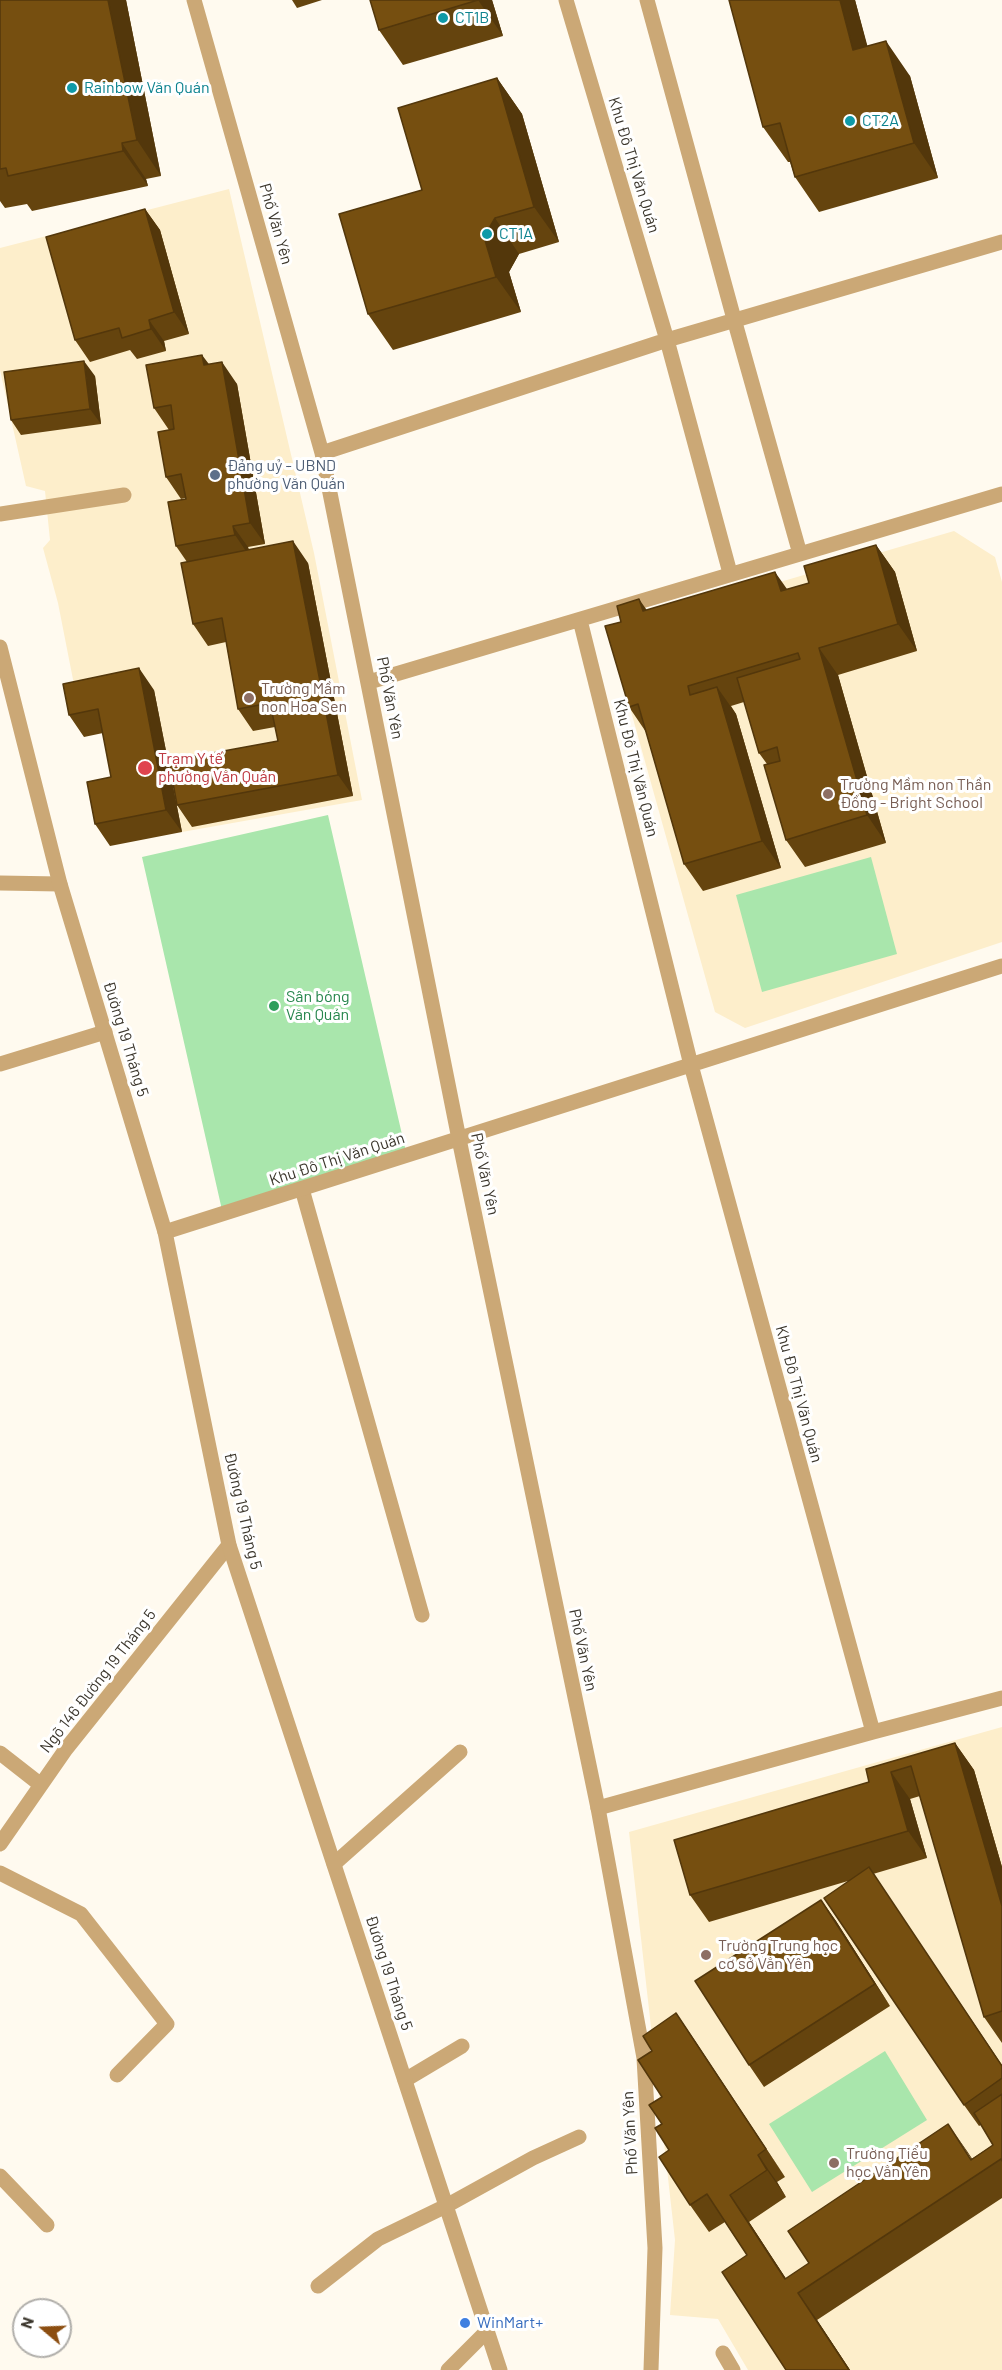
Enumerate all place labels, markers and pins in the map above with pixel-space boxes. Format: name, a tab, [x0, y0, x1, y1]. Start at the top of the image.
place label: CT1B	[455, 8, 489, 28]
marker: CT1B	[436, 11, 450, 25]
place label: Rainbow Văn Quán	[84, 78, 210, 98]
marker: Rainbow Văn Quán	[65, 81, 79, 95]
place label: CT2A	[862, 111, 899, 131]
marker: CT2A	[843, 114, 857, 128]
place label: CT1A	[499, 224, 533, 244]
marker: CT1A	[480, 227, 494, 241]
place label: Đảng uỷ - UBND phường Văn Quán	[227, 456, 345, 494]
marker: Đảng uỷ - UBND phường Văn Quán	[208, 468, 222, 482]
place label: Trường Mầm non Hoa Sen	[261, 679, 347, 717]
marker: Trường Mầm non Hoa Sen	[242, 691, 256, 705]
place label: Trạm Y tế phường Văn Quán	[158, 749, 276, 787]
marker: Trạm Y tế phường Văn Quán	[136, 759, 154, 777]
place label: Trường Mầm non Thần Đồng - Bright School	[840, 775, 991, 813]
marker: Trường Mầm non Thần Đồng - Bright School	[821, 787, 835, 801]
place label: Sân bóng Văn Quán	[286, 987, 350, 1025]
marker: Sân bóng Văn Quán	[267, 999, 281, 1013]
place label: Trường Trung học cơ sở Văn Yên	[718, 1936, 838, 1974]
marker: Trường Trung học cơ sở Văn Yên	[699, 1948, 713, 1962]
place label: Trường Tiểu học Văn Yên	[846, 2144, 928, 2182]
marker: Trường Tiểu học Văn Yên	[827, 2156, 841, 2170]
place label: WinMart+	[477, 2313, 543, 2333]
marker: WinMart+	[458, 2316, 472, 2330]

